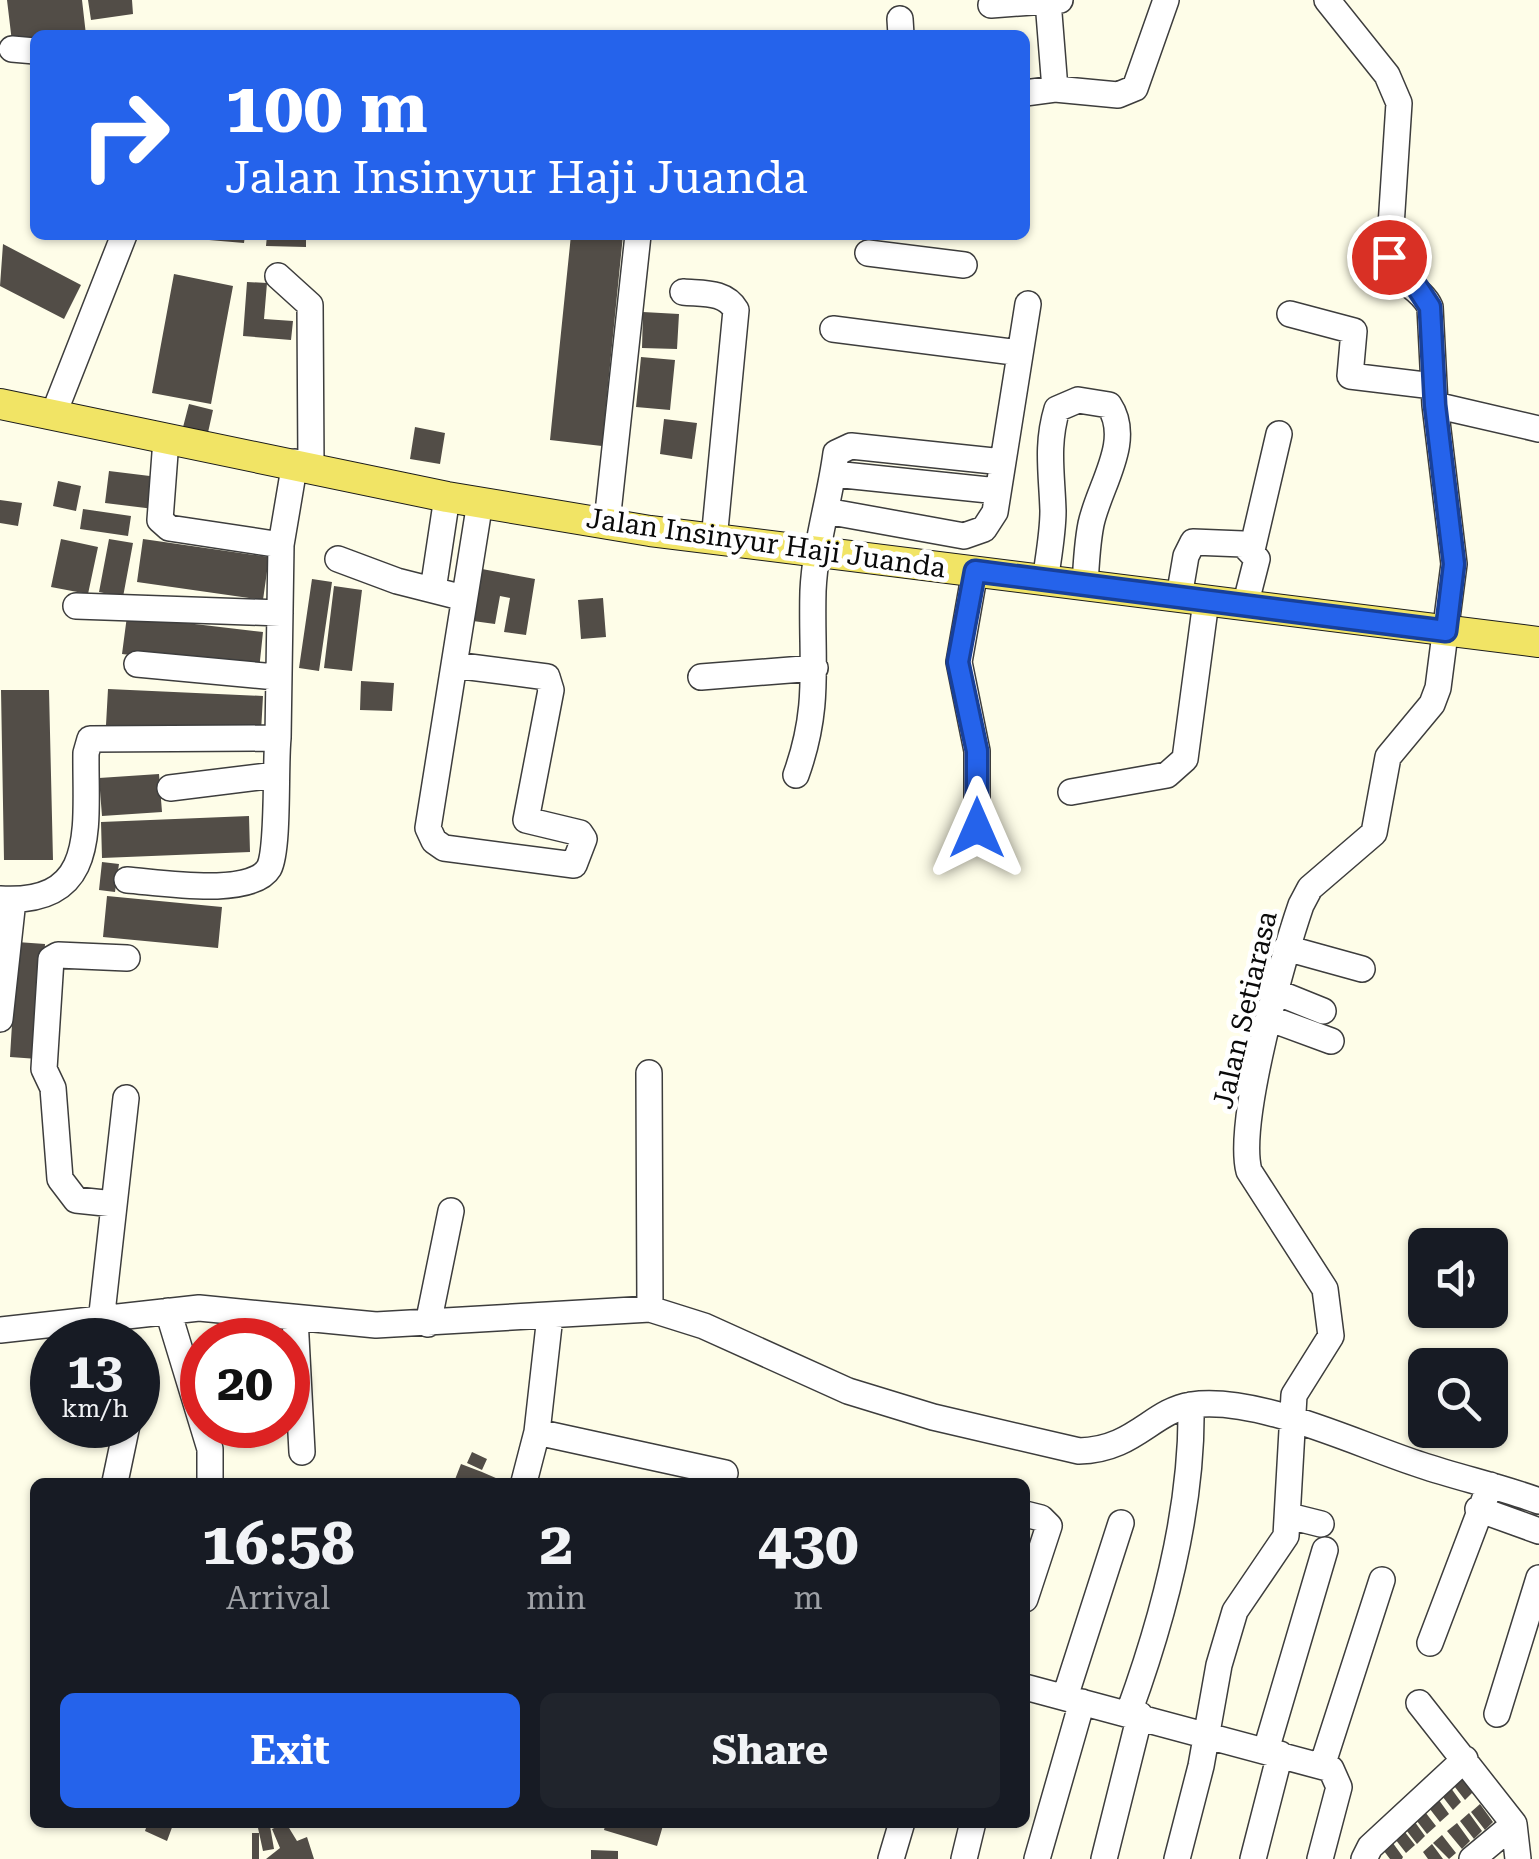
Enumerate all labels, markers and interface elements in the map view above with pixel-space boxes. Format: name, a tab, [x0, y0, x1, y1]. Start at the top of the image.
text: 100 m	[225, 67, 428, 149]
icon: right	[60, 70, 190, 200]
text: Jalan Insinyur Haji Juanda	[225, 151, 808, 204]
pin	[1347, 215, 1432, 300]
icon: arrive	[1362, 230, 1417, 285]
street label: Jalan Insinyur Haji Juanda	[584, 501, 948, 585]
position arrow	[925, 776, 1029, 880]
street label: Jalan Setiarasa	[1206, 908, 1284, 1112]
map controls	[1408, 1228, 1508, 1448]
button: sound	[1408, 1228, 1508, 1328]
speed limit sign: 20	[180, 1318, 310, 1448]
text: 13	[67, 1342, 123, 1400]
button: search	[1408, 1348, 1508, 1448]
text: km/h	[62, 1394, 128, 1423]
text: 16:58	[201, 1508, 355, 1579]
text: 2	[539, 1508, 573, 1579]
text: 430	[758, 1508, 859, 1579]
text: Arrival	[226, 1579, 330, 1617]
text: min	[526, 1579, 586, 1617]
text: m	[794, 1579, 823, 1617]
button: Exit	[60, 1693, 520, 1808]
button: Share	[540, 1693, 1000, 1808]

